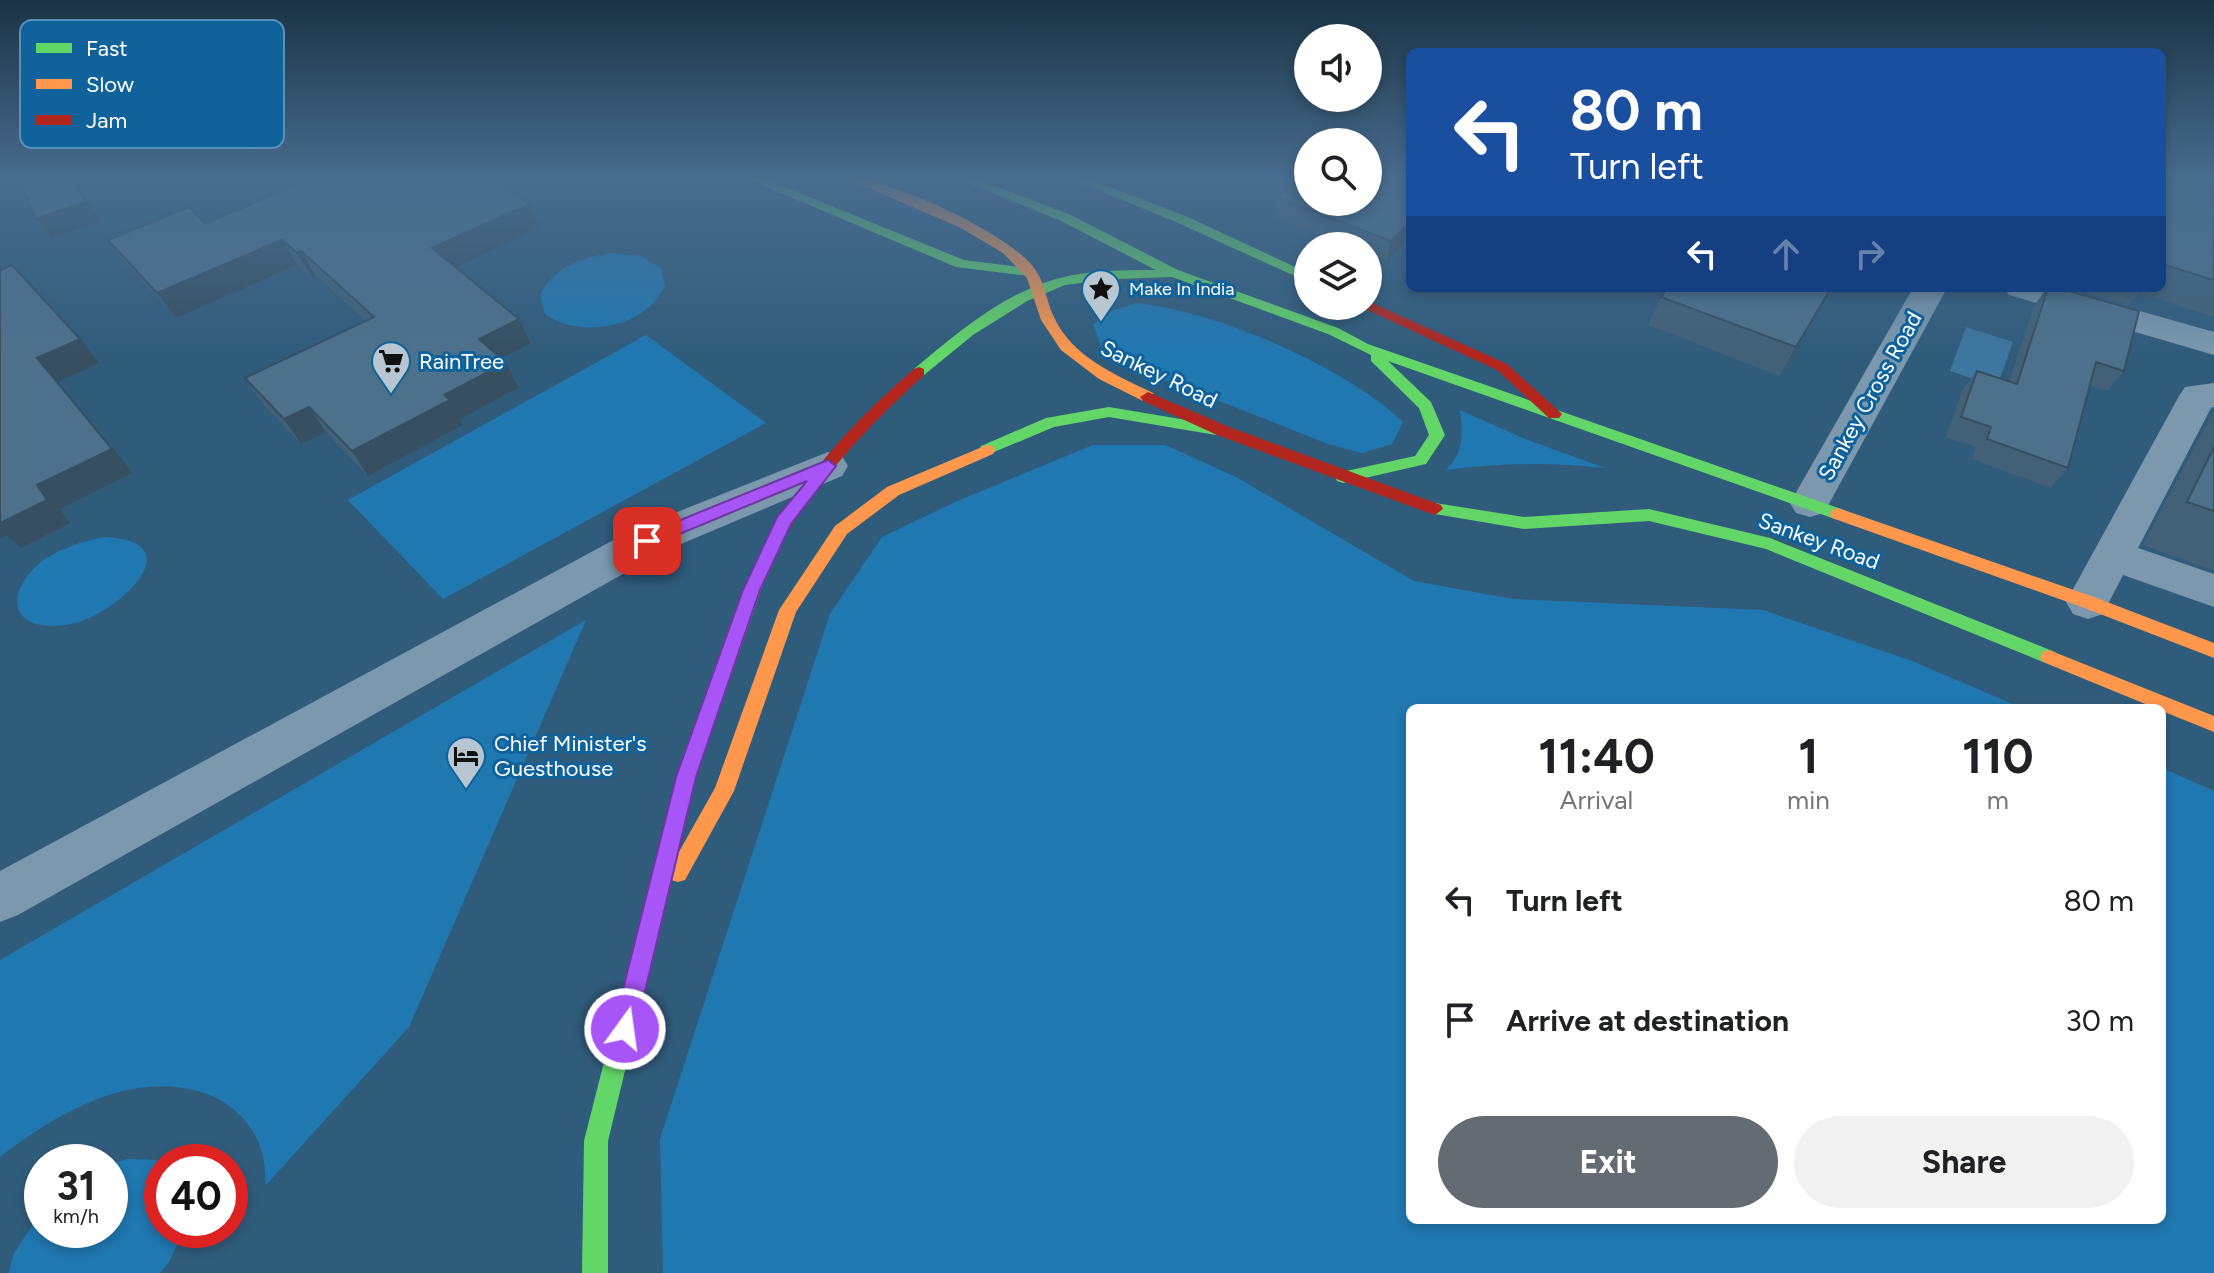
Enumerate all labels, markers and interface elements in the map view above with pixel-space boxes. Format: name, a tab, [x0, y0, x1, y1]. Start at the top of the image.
legend	[20, 20, 284, 148]
map controls	[1294, 24, 1382, 320]
button: sound	[1294, 24, 1382, 112]
text: Fast	[86, 35, 128, 62]
text: Slow	[86, 71, 135, 98]
text: 80 m	[1570, 77, 1703, 144]
icon: left	[1438, 80, 1542, 184]
text: Jam	[86, 107, 127, 134]
button: search	[1294, 128, 1382, 216]
text: Turn left	[1570, 145, 1704, 188]
button: layers	[1294, 232, 1382, 320]
icon: left	[1680, 232, 1724, 276]
icon: ahead	[1764, 232, 1808, 276]
icon: right	[1848, 232, 1892, 276]
place icon: Make In India	[1080, 268, 1122, 323]
place label: Make In India	[1129, 278, 1234, 300]
street label: Sankey Cross Road	[1812, 307, 1928, 485]
street label: Sankey Road	[1096, 334, 1222, 414]
supermarket icon: RainTree	[370, 340, 412, 395]
place label: RainTree	[419, 348, 504, 375]
pin	[613, 507, 681, 575]
street label: Sankey Road	[1755, 507, 1883, 575]
icon: arrive	[625, 519, 669, 563]
text: 11:40	[1538, 727, 1655, 785]
text: 1	[1798, 727, 1819, 785]
text: 110	[1962, 727, 2034, 785]
place label: Chief Minister's Guesthouse	[494, 730, 647, 782]
hotel icon: Chief Minister's Guesthouse	[445, 735, 487, 790]
text: Arrival	[1560, 784, 1633, 816]
text: min	[1787, 784, 1830, 816]
text: m	[1987, 784, 2009, 816]
icon: left	[1438, 878, 1482, 922]
text: Turn left	[1506, 882, 1623, 919]
text: 80 m	[2063, 882, 2134, 919]
position arrow	[583, 987, 667, 1071]
icon: arrive	[1438, 998, 1482, 1042]
text: Arrive at destination	[1506, 1002, 1789, 1039]
text: 30 m	[2066, 1002, 2134, 1039]
button: Exit	[1438, 1116, 1778, 1208]
button: Share	[1794, 1116, 2134, 1208]
speed limit sign: 40	[144, 1144, 248, 1248]
text: 31	[56, 1162, 96, 1210]
text: km/h	[53, 1204, 99, 1228]

